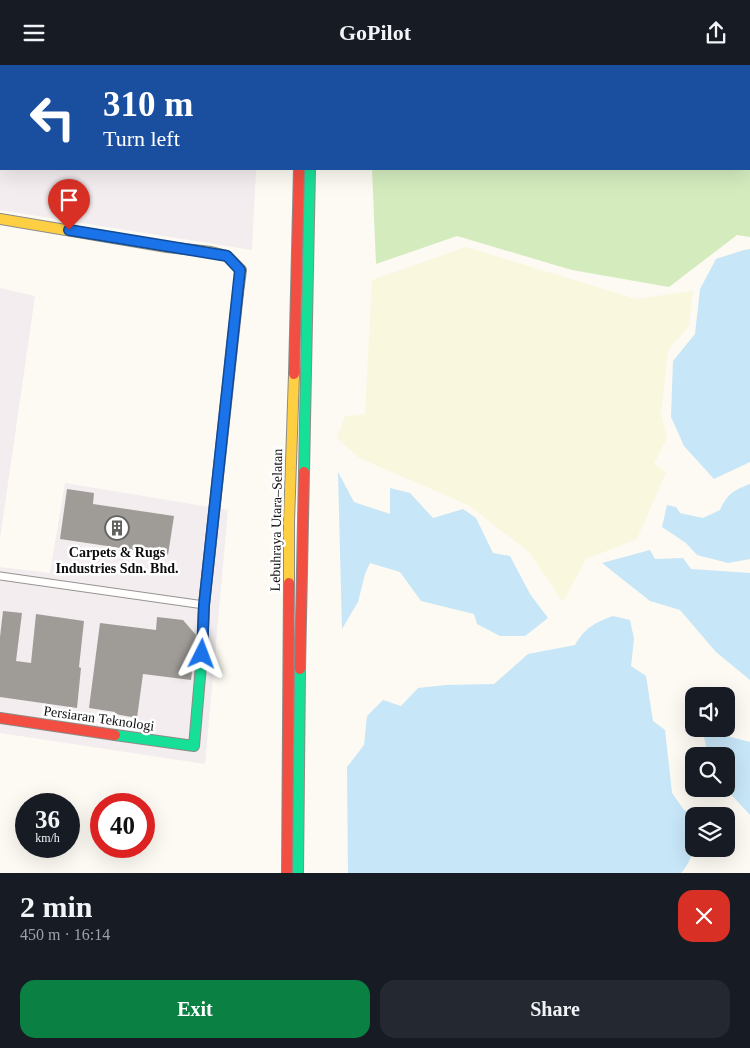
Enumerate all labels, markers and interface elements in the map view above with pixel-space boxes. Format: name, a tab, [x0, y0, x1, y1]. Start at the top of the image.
icon: menu	[20, 19, 48, 47]
icon: share	[702, 19, 730, 47]
text: GoPilot	[339, 20, 411, 45]
icon: left	[20, 85, 85, 150]
text: 310 m	[103, 85, 193, 124]
text: Turn left	[103, 126, 180, 151]
pin	[48, 179, 90, 230]
icon: arrive	[55, 186, 83, 214]
street label: Lebuhraya Utara–Selatan	[268, 449, 285, 591]
building icon: Carpets & Rugs Industries Sdn. Bhd.	[104, 515, 130, 541]
place label: Carpets & Rugs Industries Sdn. Bhd.	[56, 545, 178, 576]
position arrow	[175, 627, 227, 679]
map controls	[685, 687, 735, 857]
button: sound	[685, 687, 735, 737]
street label: Persiaran Teknologi	[42, 703, 155, 734]
button: search	[685, 747, 735, 797]
speed limit sign: 40	[90, 793, 155, 858]
text: 36	[35, 806, 60, 833]
button: layers	[685, 807, 735, 857]
text: km/h	[35, 831, 60, 845]
text: 2 min	[20, 890, 93, 923]
button: close	[678, 890, 730, 942]
text: 450 m · 16:14	[20, 926, 110, 943]
button: Exit	[20, 980, 370, 1038]
button: Share	[380, 980, 730, 1038]

